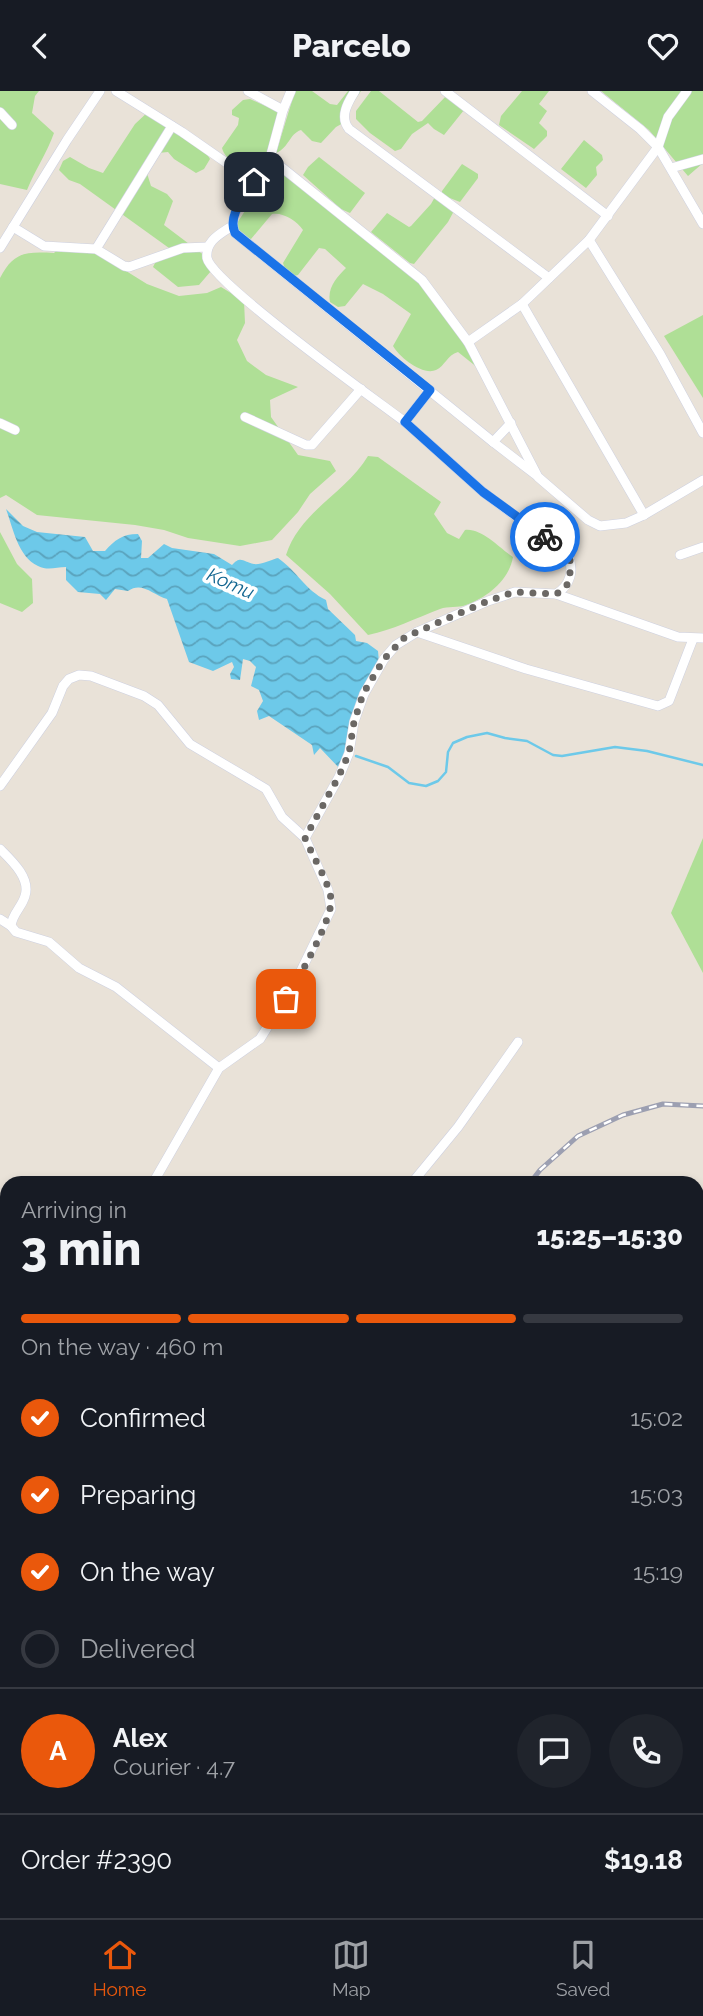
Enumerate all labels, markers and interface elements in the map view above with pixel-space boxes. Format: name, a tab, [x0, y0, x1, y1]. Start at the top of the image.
icon: back	[21, 27, 59, 65]
text: Parcelo	[292, 27, 411, 64]
icon: heart	[644, 27, 682, 65]
pin	[224, 152, 284, 212]
icon: home	[235, 163, 273, 201]
courier	[510, 502, 580, 572]
icon: bike	[526, 518, 564, 556]
water label: Komu	[204, 563, 258, 603]
pin	[256, 969, 316, 1029]
icon: bag	[267, 980, 305, 1018]
text: Arriving in	[21, 1196, 127, 1223]
text: 15:25–15:30	[536, 1221, 683, 1251]
text: 3 min	[21, 1222, 141, 1276]
text: On the way · 460 m	[21, 1333, 223, 1360]
icon: check	[21, 1399, 59, 1437]
text: Confirmed	[80, 1403, 206, 1433]
text: 15:02	[630, 1404, 683, 1431]
icon: check	[21, 1476, 59, 1514]
text: Preparing	[80, 1480, 196, 1510]
text: 15:03	[630, 1481, 683, 1508]
icon: check	[21, 1553, 59, 1591]
text: On the way	[80, 1557, 215, 1587]
text: 15:19	[633, 1558, 683, 1585]
text: Delivered	[80, 1634, 195, 1664]
button: chat	[517, 1714, 591, 1788]
button: phone	[609, 1714, 683, 1788]
text: Alex	[113, 1723, 168, 1753]
text: A	[49, 1736, 67, 1766]
text: Courier · 4.7	[113, 1753, 235, 1780]
text: Order #2390	[21, 1845, 172, 1875]
text: $19.18	[604, 1845, 683, 1875]
tab: Home	[93, 1936, 146, 2000]
tab: Map	[332, 1936, 371, 2000]
tab: Saved	[556, 1936, 610, 2000]

